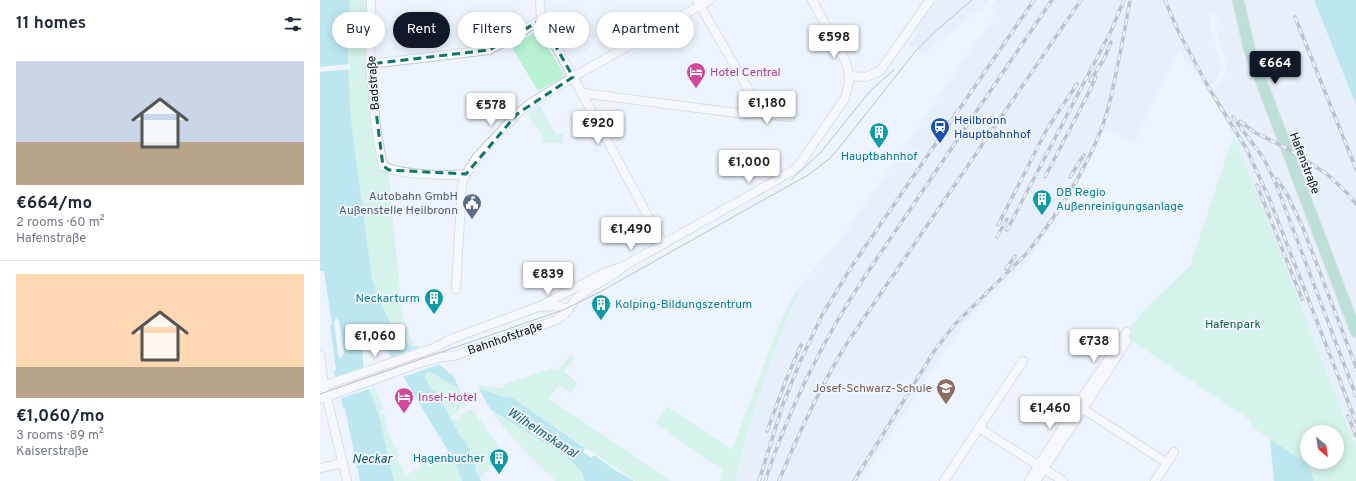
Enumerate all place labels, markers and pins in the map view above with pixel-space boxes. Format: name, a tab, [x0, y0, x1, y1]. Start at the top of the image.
pin: €598	[810, 25, 858, 59]
pin: €664	[1251, 51, 1299, 85]
hotel icon: Hotel Central	[685, 61, 707, 89]
place label: Hotel Central	[710, 65, 781, 81]
pin: €1,180	[734, 91, 800, 125]
pin: €578	[467, 93, 515, 127]
pin: €920	[574, 111, 622, 145]
place label: Heilbronn Hauptbahnhof	[954, 113, 1031, 143]
station icon: Heilbronn Hauptbahnhof	[929, 116, 951, 144]
building icon: Hauptbahnhof	[868, 121, 890, 149]
place label: Hauptbahnhof	[841, 149, 917, 165]
pin: €1,000	[716, 150, 782, 184]
place label: DB Regio Außenreinigungsanlage	[1056, 185, 1183, 215]
building icon: DB Regio Außenreinigungsanlage	[1031, 188, 1053, 216]
place label: Autobahn GmbH Außenstelle Heilbronn	[339, 189, 458, 219]
public building icon: Autobahn GmbH Außenstelle Heilbronn	[461, 192, 483, 220]
pin: €1,490	[598, 217, 664, 251]
pin: €839	[524, 262, 572, 296]
building icon: Neckarturm	[423, 287, 445, 315]
place label: Neckarturm	[356, 291, 420, 307]
building icon: Kolping-Bildungszentrum	[590, 293, 612, 321]
place label: Kolping-Bildungszentrum	[615, 297, 752, 313]
pin: €1,060	[342, 324, 408, 358]
pin: €738	[1070, 329, 1118, 363]
school or university icon: Josef-Schwarz-Schule	[935, 377, 957, 405]
place label: Josef-Schwarz-Schule	[813, 381, 932, 397]
hotel icon: Insel-Hotel	[393, 386, 415, 414]
place label: Insel-Hotel	[418, 390, 477, 406]
pin: €1,460	[1017, 396, 1083, 430]
building icon: Hagenbucher	[488, 447, 510, 475]
place label: Hagenbucher	[413, 451, 485, 467]

